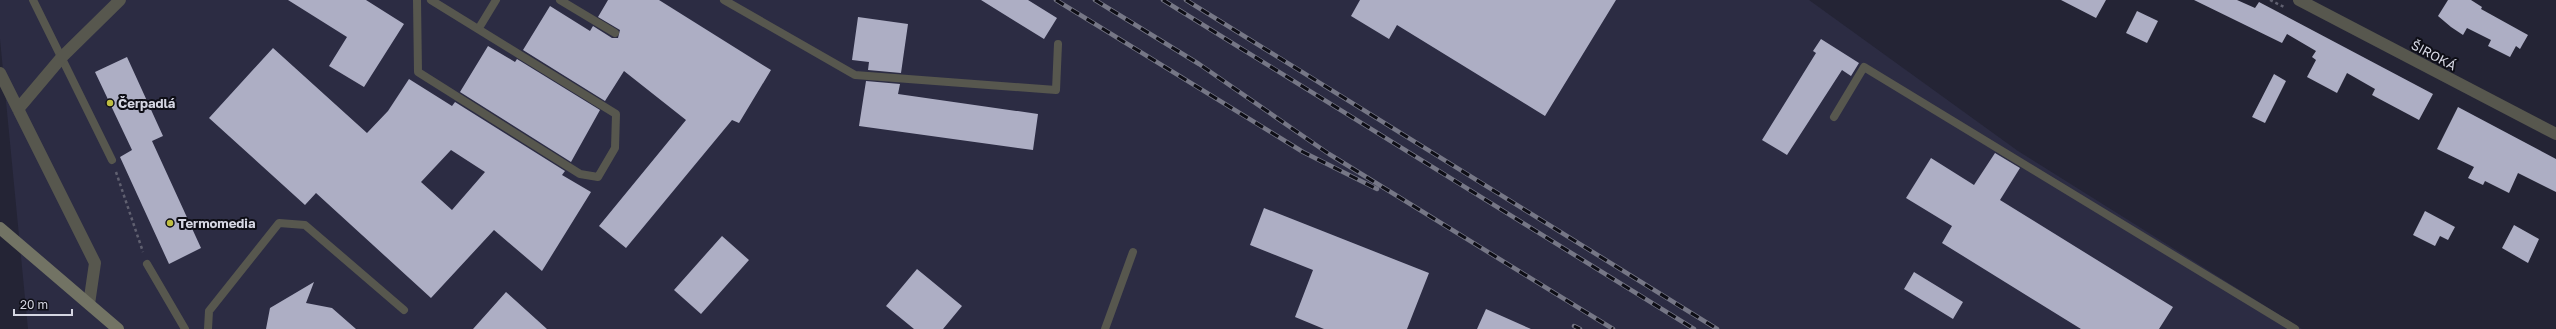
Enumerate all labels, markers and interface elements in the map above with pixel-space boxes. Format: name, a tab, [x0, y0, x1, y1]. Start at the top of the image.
street label: ŠIROKÁ	[2409, 36, 2460, 74]
place label: Čerpadlá	[118, 95, 176, 111]
marker: Čerpadlá	[105, 98, 115, 108]
place label: Termomedia	[178, 215, 256, 231]
marker: Termomedia	[165, 218, 175, 228]
scale bar	[14, 291, 72, 317]
text: 20 m	[20, 297, 48, 312]

